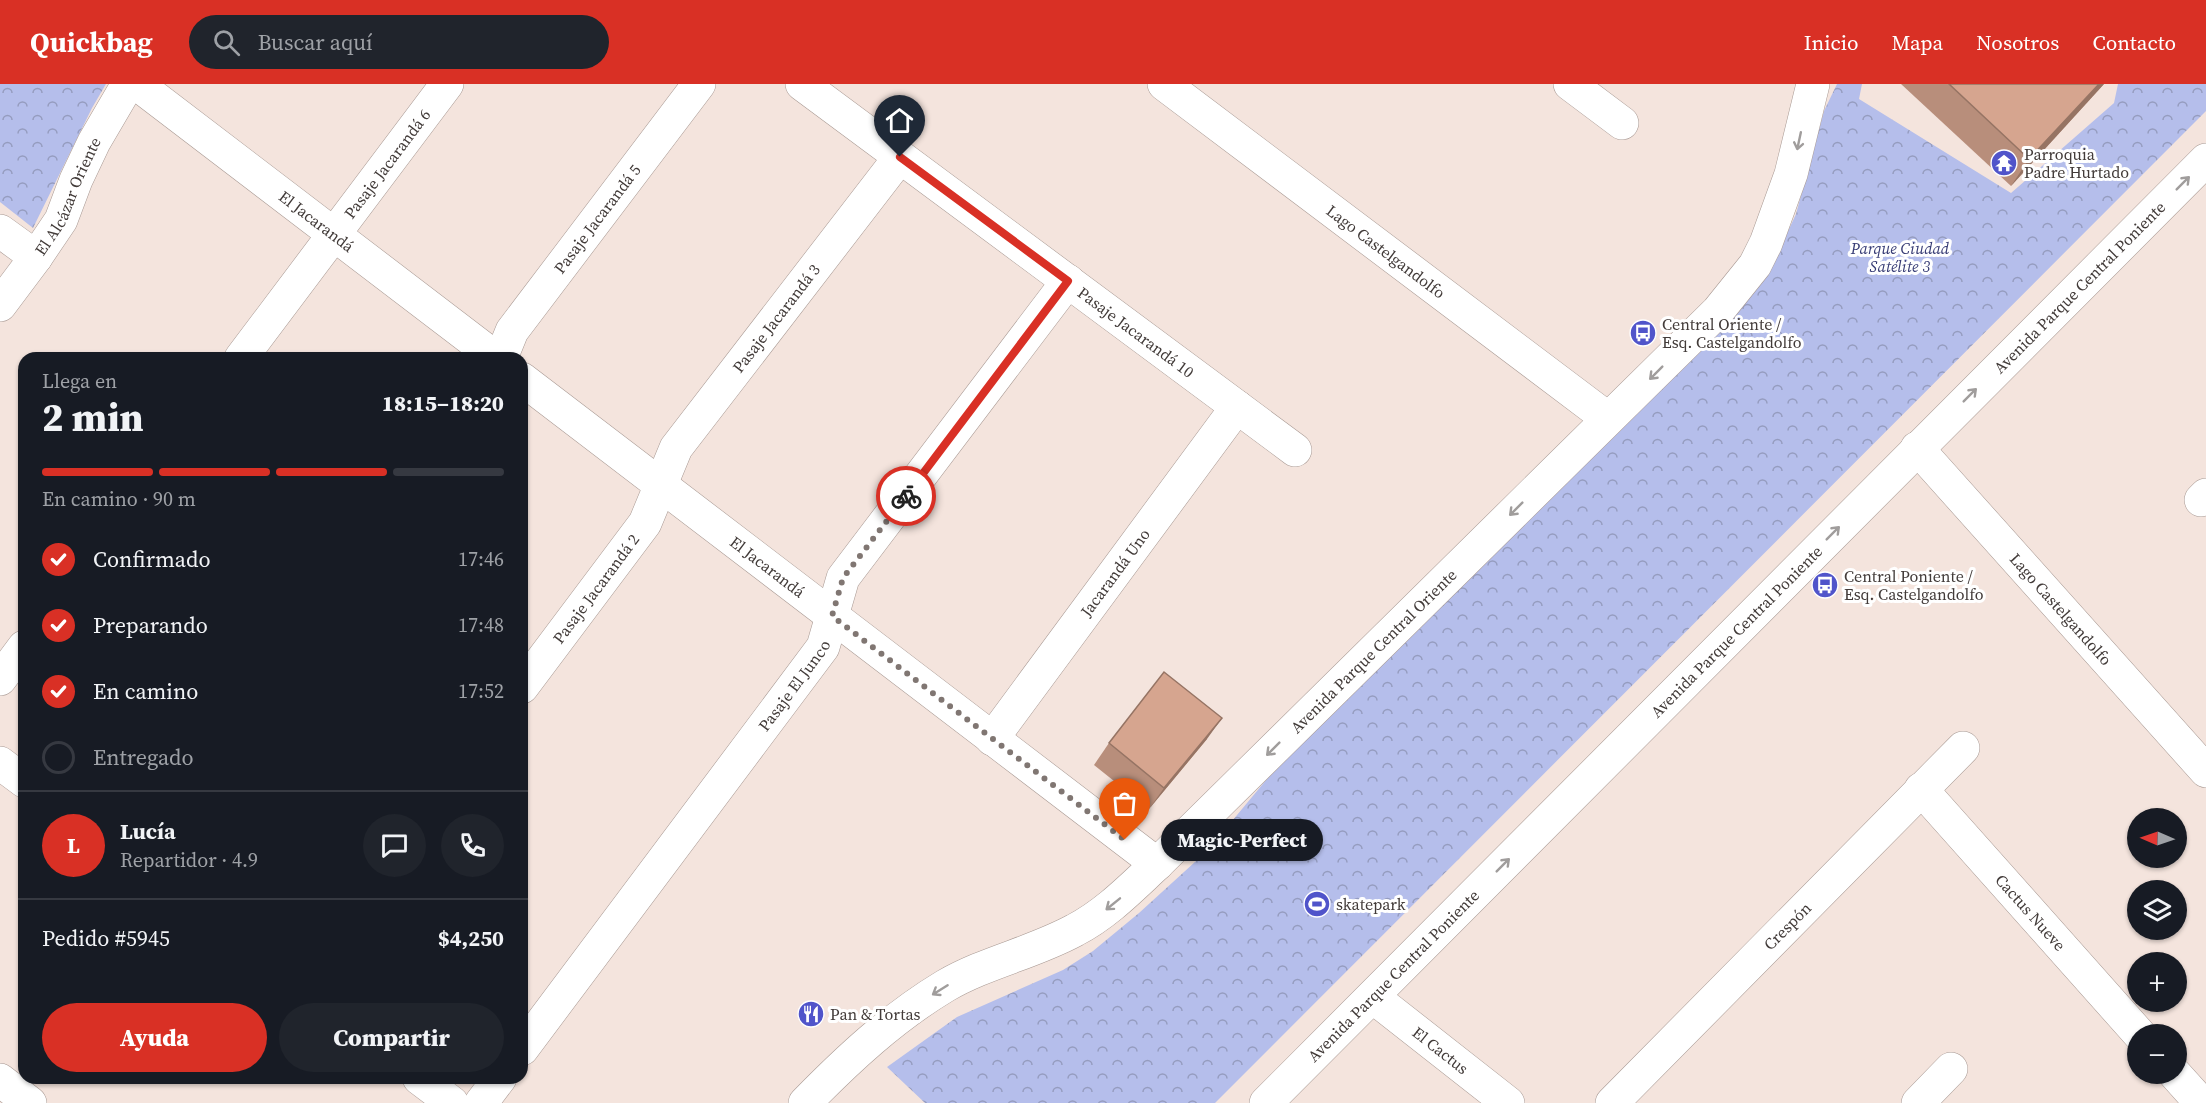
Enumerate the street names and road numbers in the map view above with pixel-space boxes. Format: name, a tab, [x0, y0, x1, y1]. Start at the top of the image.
street label: Pasaje Jacarandá 6	[339, 104, 435, 223]
street label: El Alcázar Oriente	[29, 133, 106, 260]
street label: Pasaje Jacarandá 5	[548, 159, 646, 278]
street label: El Jacarandá	[275, 185, 359, 257]
street label: Avenida Parque Central Poniente	[1989, 196, 2170, 378]
street label: Lago Castelgandolfo	[1322, 199, 1450, 304]
street label: Pasaje Jacarandá 3	[727, 259, 825, 377]
street label: Pasaje Jacarandá 10	[1073, 281, 1199, 382]
street label: Jacarandá Uno	[1074, 524, 1155, 622]
street label: Pasaje Jacarandá 2	[547, 529, 644, 648]
street label: El Jacarandá	[725, 531, 810, 603]
street label: Avenida Parque Central Poniente	[1645, 540, 1827, 722]
street label: Lago Castelgandolfo	[2005, 548, 2117, 670]
street label: Avenida Parque Central Oriente	[1285, 564, 1461, 738]
street label: Pasaje El Junco	[753, 638, 835, 736]
street label: Cactus Nueve	[1991, 869, 2071, 955]
street label: Avenida Parque Central Poniente	[1302, 885, 1484, 1066]
street label: Crespón	[1758, 897, 1816, 955]
street label: El Cactus	[1408, 1021, 1473, 1079]

